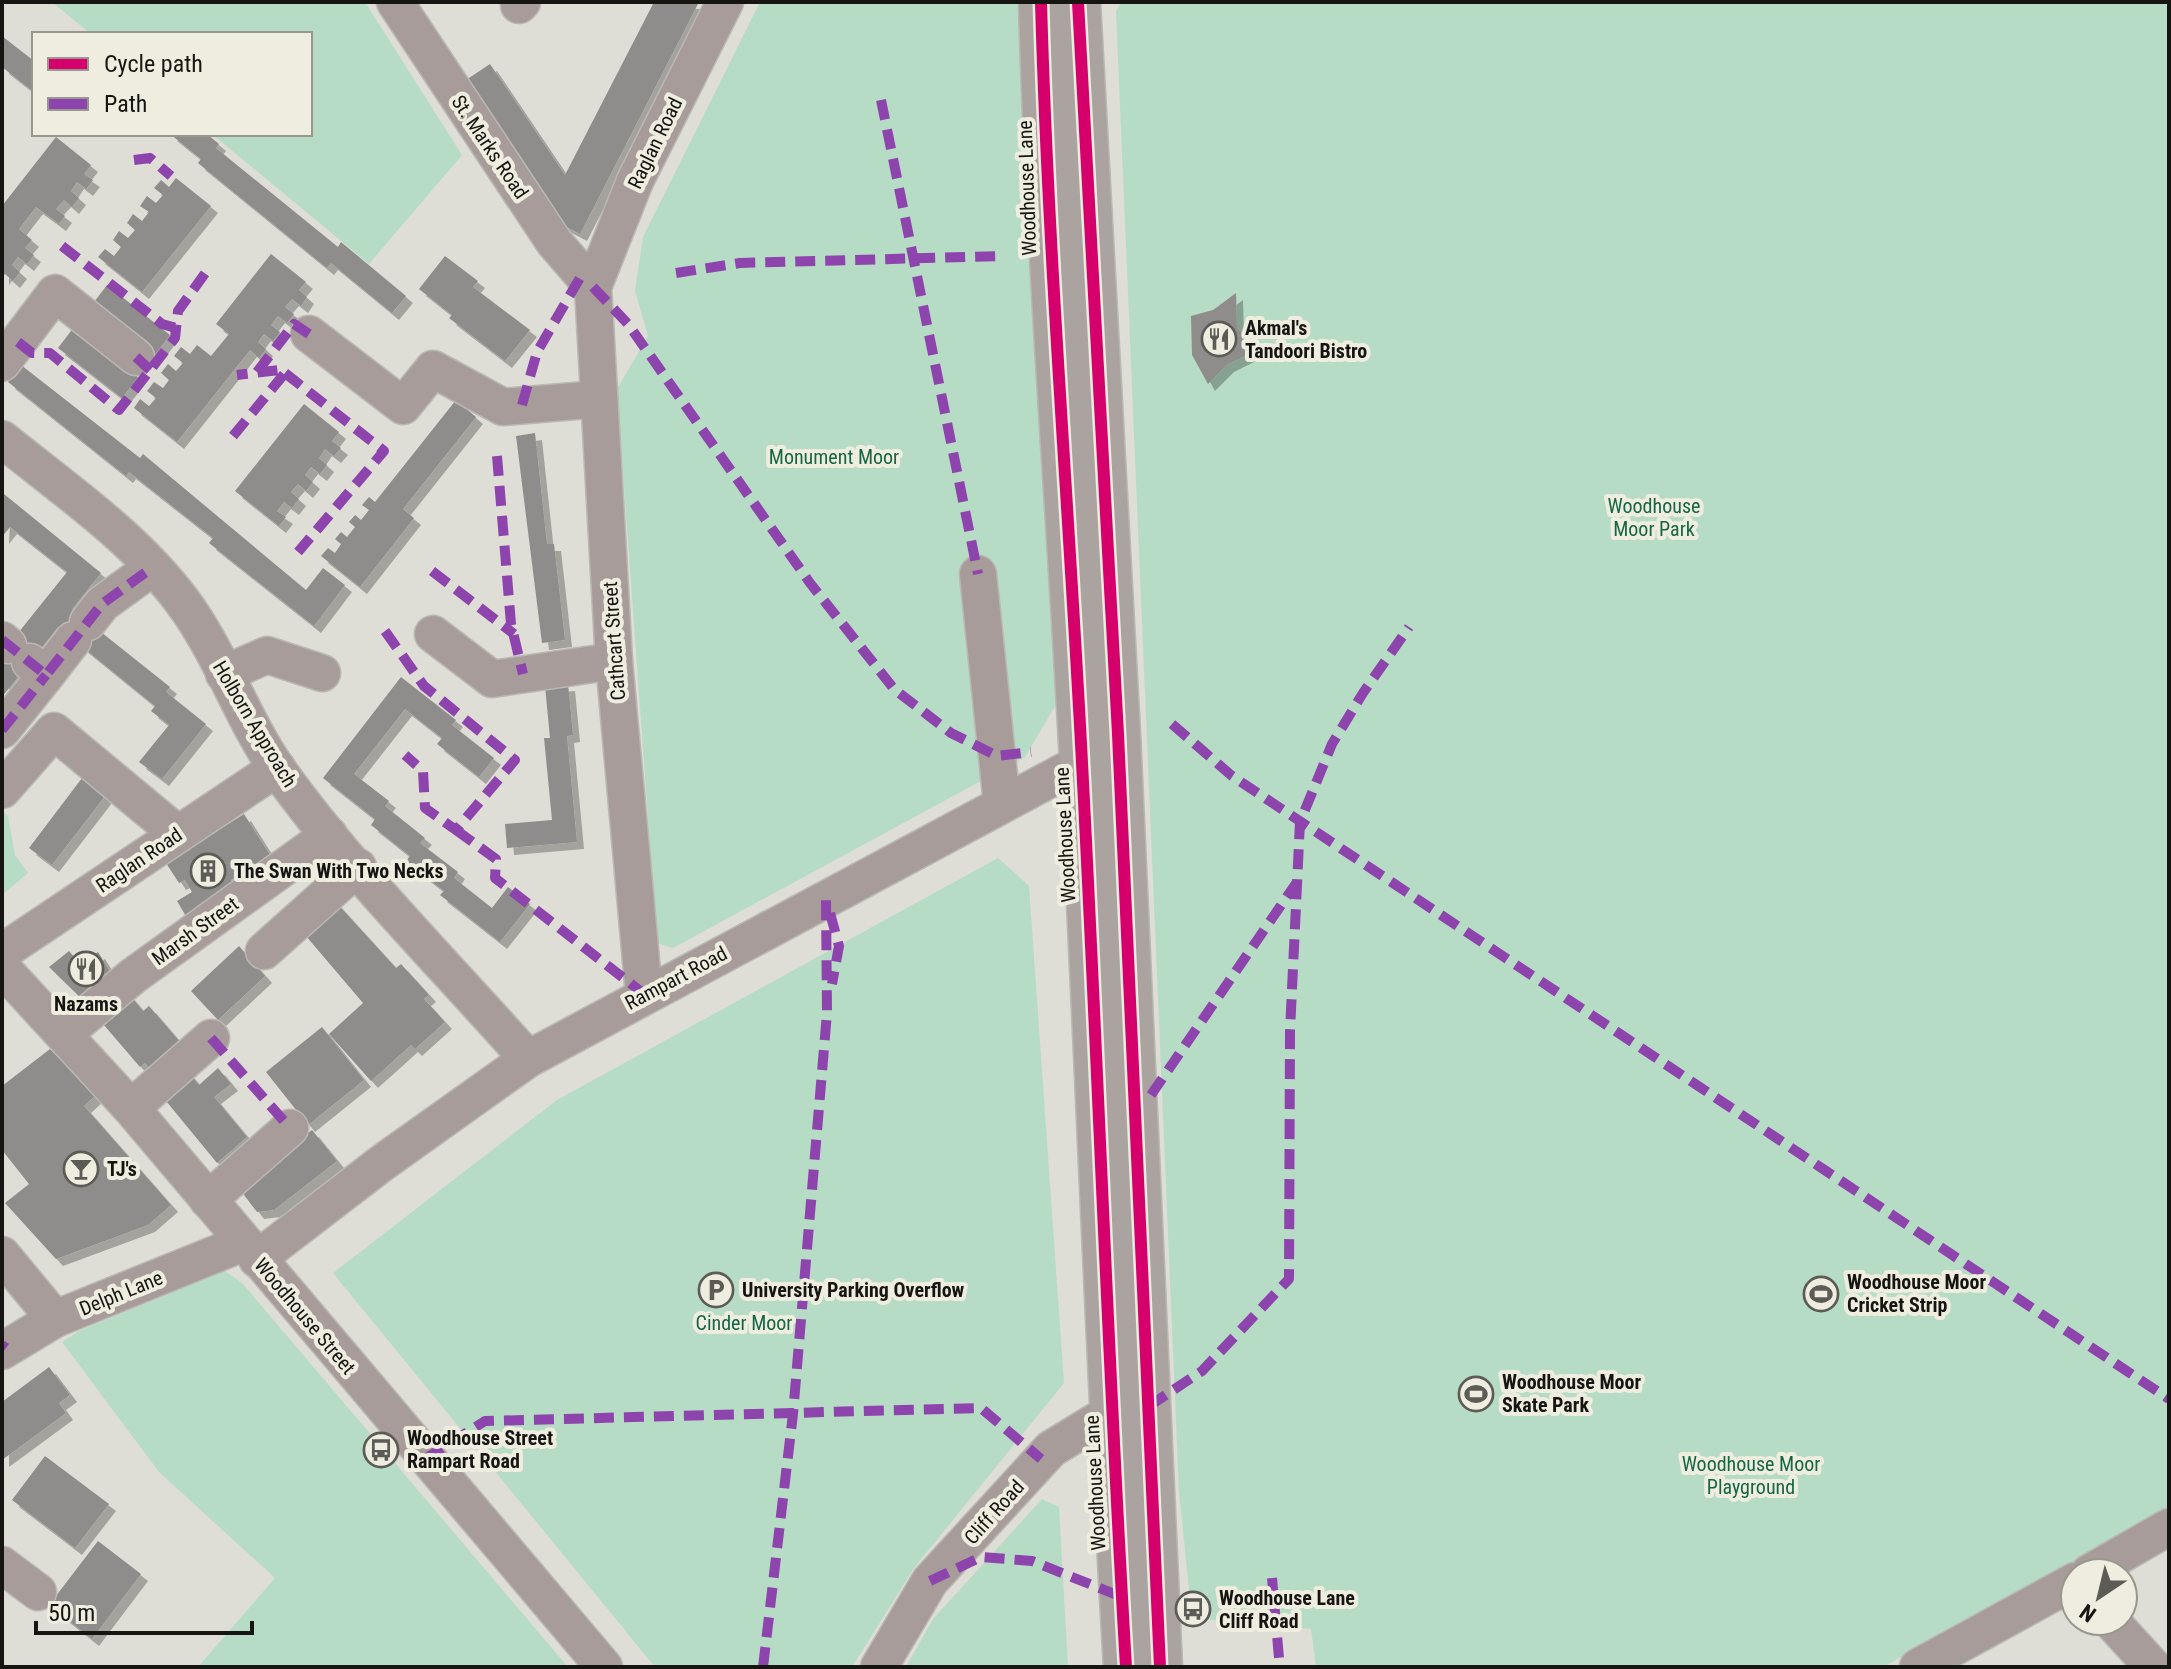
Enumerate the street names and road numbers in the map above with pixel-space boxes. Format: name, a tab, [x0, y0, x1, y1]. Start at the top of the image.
street label: St. Marks Road	[447, 91, 533, 203]
street label: Raglan Road	[623, 93, 687, 193]
street label: Woodhouse Lane	[1013, 120, 1041, 256]
street label: Cathcart Street	[598, 581, 630, 701]
street label: Holborn Approach	[208, 657, 302, 791]
street label: Woodhouse Lane	[1049, 767, 1081, 903]
street label: Raglan Road	[91, 822, 187, 898]
street label: Marsh Street	[147, 892, 243, 970]
street label: Rampart Road	[621, 941, 731, 1015]
street label: Woodhouse Street	[249, 1253, 361, 1379]
street label: Delph Lane	[76, 1265, 166, 1321]
street label: Woodhouse Lane	[1079, 1415, 1111, 1551]
street label: Cliff Road	[959, 1475, 1029, 1549]

